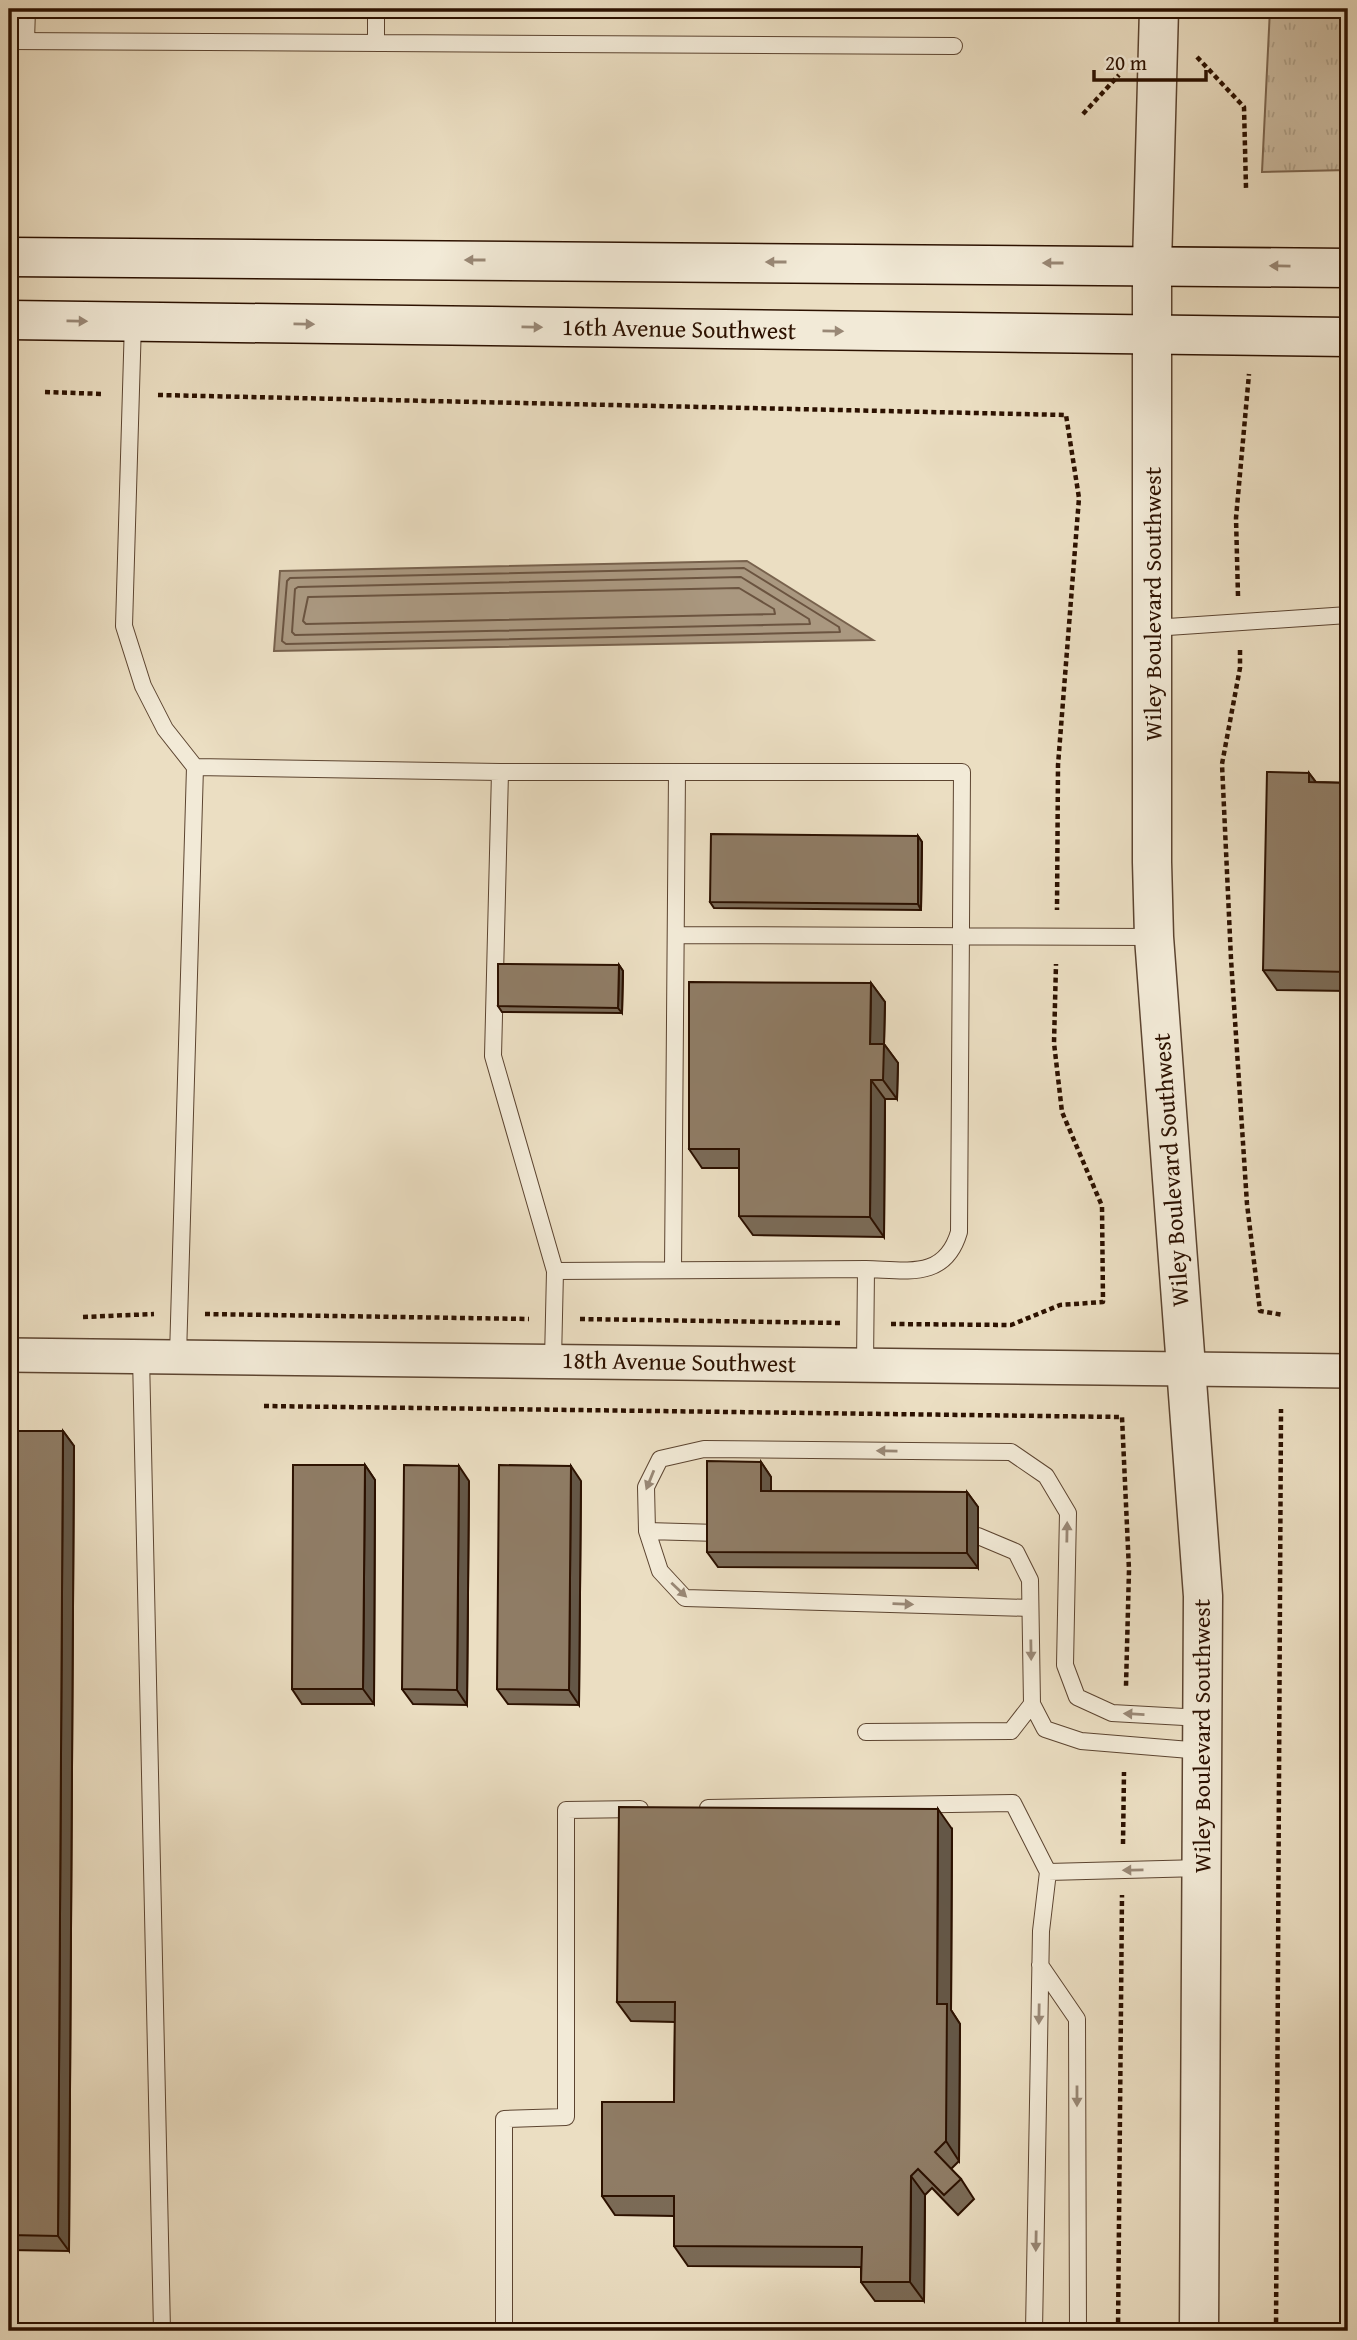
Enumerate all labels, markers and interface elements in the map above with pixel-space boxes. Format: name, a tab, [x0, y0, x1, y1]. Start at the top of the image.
scale bar	[1094, 38, 1206, 82]
text: 20 m	[1105, 47, 1147, 78]
one-way arrow	[464, 254, 486, 266]
one-way arrow	[765, 256, 787, 268]
one-way arrow	[1041, 257, 1063, 269]
one-way arrow	[1269, 261, 1291, 272]
street label: 16th Avenue Southwest	[562, 309, 797, 348]
one-way arrow	[66, 315, 88, 327]
one-way arrow	[294, 318, 316, 330]
one-way arrow	[521, 321, 543, 333]
one-way arrow	[822, 325, 844, 337]
street label: Wiley Boulevard Southwest	[1135, 466, 1170, 741]
street label: Wiley Boulevard Southwest	[1143, 1031, 1198, 1308]
street label: 18th Avenue Southwest	[562, 1342, 797, 1381]
one-way arrow	[876, 1445, 898, 1457]
one-way arrow	[645, 1470, 656, 1491]
one-way arrow	[1062, 1521, 1073, 1543]
one-way arrow	[670, 1581, 687, 1597]
street label: Wiley Boulevard Southwest	[1184, 1598, 1219, 1873]
one-way arrow	[892, 1599, 914, 1610]
one-way arrow	[1025, 1639, 1037, 1661]
one-way arrow	[1122, 1708, 1144, 1719]
one-way arrow	[1122, 1864, 1144, 1875]
one-way arrow	[1034, 2003, 1045, 2025]
one-way arrow	[1071, 2085, 1083, 2107]
one-way arrow	[1030, 2230, 1041, 2252]

